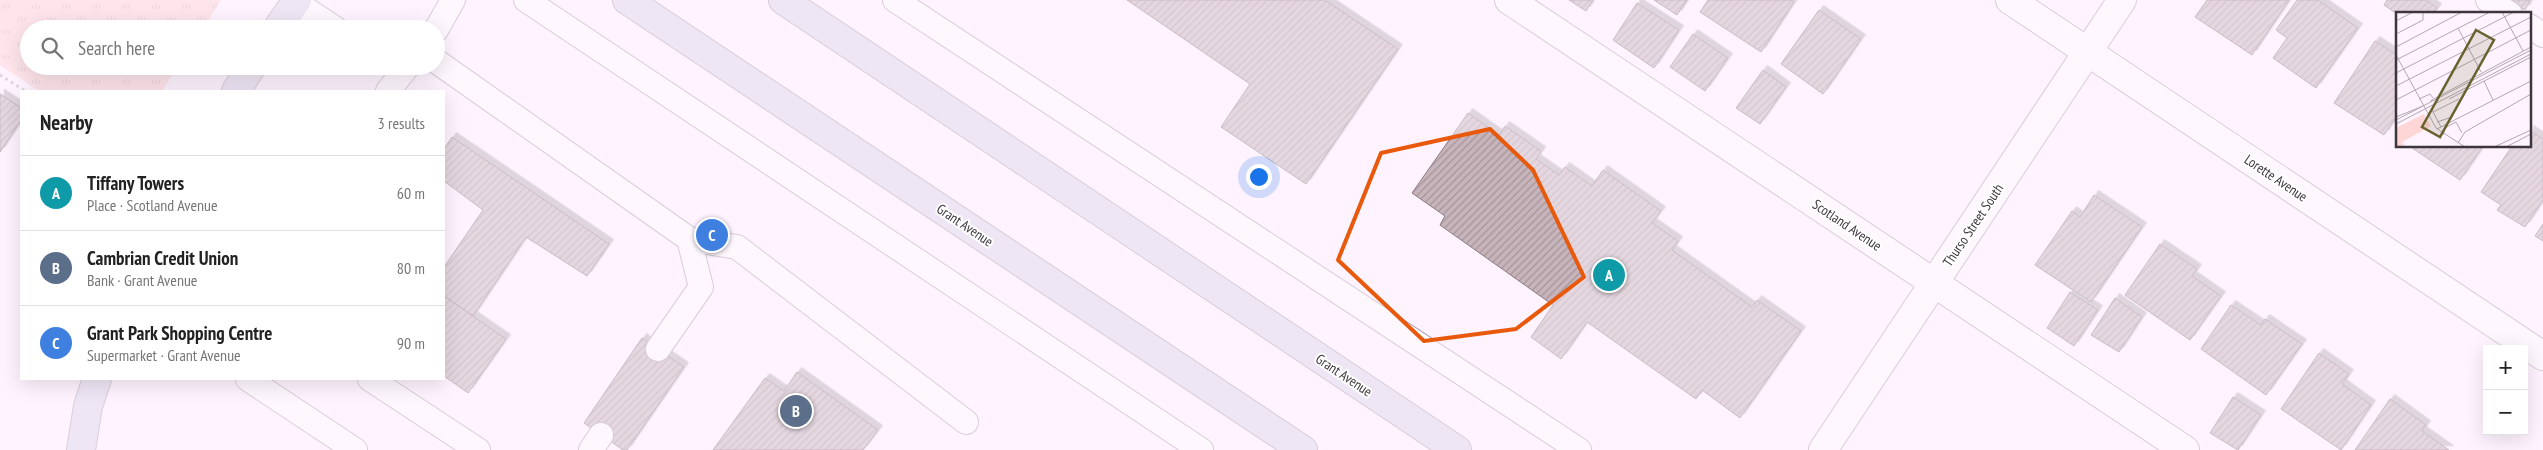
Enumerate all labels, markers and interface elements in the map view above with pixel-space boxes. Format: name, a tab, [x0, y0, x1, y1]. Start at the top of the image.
inset map	[2396, 12, 2530, 148]
search box	[20, 20, 445, 75]
icon: search	[38, 34, 66, 62]
text: Search here	[78, 36, 155, 60]
text: Nearby	[40, 109, 93, 136]
text: 3 results	[378, 113, 425, 133]
street label: Lorette Avenue	[2241, 150, 2311, 206]
your location	[1246, 164, 1272, 190]
text: Tiffany Towers	[87, 171, 184, 195]
street label: Thurso Street South	[1939, 180, 2007, 270]
text: A	[52, 183, 60, 203]
text: 60 m	[397, 183, 425, 203]
text: Place · Scotland Avenue	[87, 195, 218, 215]
street label: Scotland Avenue	[1809, 195, 1885, 255]
street label: Grant Avenue	[933, 200, 997, 251]
pin: C	[696, 216, 728, 254]
text: Cambrian Credit Union	[87, 246, 238, 270]
pin: A	[1593, 256, 1625, 294]
text: B	[52, 258, 60, 278]
text: 80 m	[397, 258, 425, 278]
text: Bank · Grant Avenue	[87, 270, 197, 290]
text: Grant Park Shopping Centre	[87, 321, 272, 345]
text: C	[52, 333, 60, 353]
text: 90 m	[397, 333, 425, 353]
text: Supermarket · Grant Avenue	[87, 345, 241, 365]
map controls	[2483, 345, 2528, 435]
button: +	[2483, 345, 2528, 390]
street label: Grant Avenue	[1312, 350, 1376, 401]
button: −	[2483, 390, 2528, 435]
pin: B	[780, 392, 812, 430]

